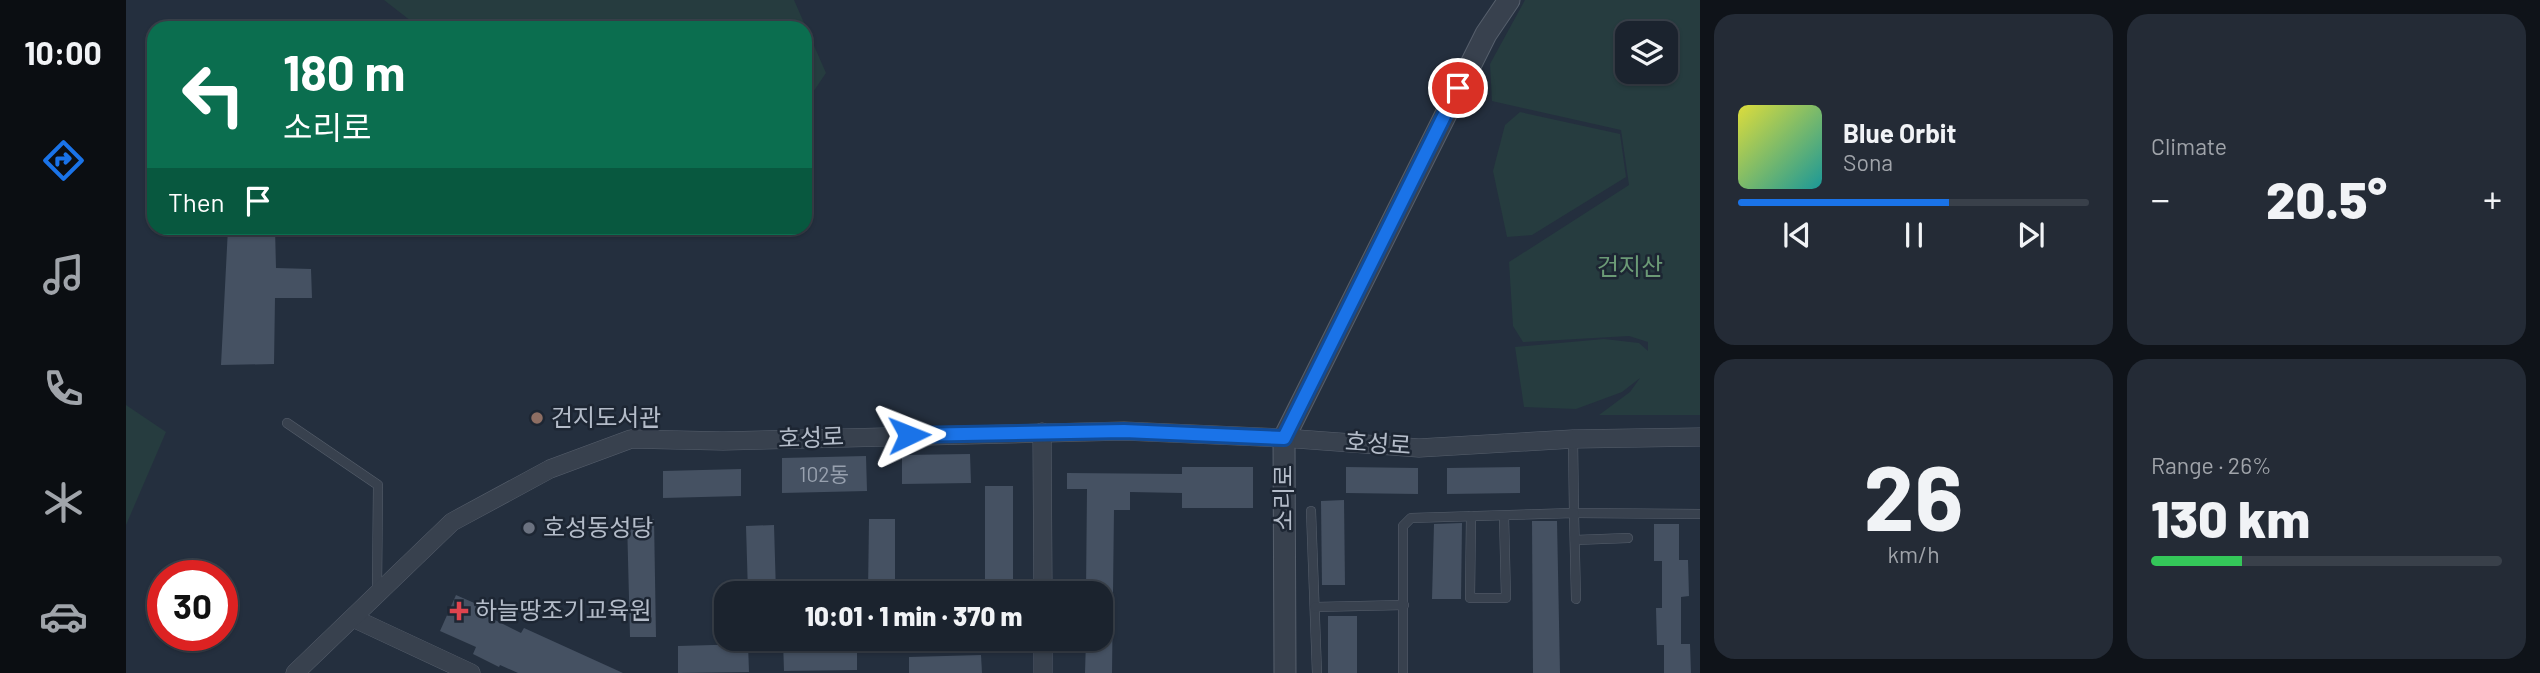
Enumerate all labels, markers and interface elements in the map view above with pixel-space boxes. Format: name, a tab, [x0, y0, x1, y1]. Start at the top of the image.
map controls	[1615, 21, 1678, 84]
button: layers	[1615, 21, 1678, 84]
text: 10:00	[24, 33, 102, 71]
text: 180 m	[283, 42, 406, 101]
icon: left	[168, 49, 259, 140]
pin	[1428, 58, 1488, 118]
icon: arrive	[1439, 69, 1477, 107]
text: 소리로	[283, 107, 371, 145]
text: Blue Orbit	[1843, 117, 1956, 148]
text: Climate	[2151, 132, 2227, 160]
icon: directions	[39, 136, 88, 185]
text: Sona	[1843, 148, 1893, 176]
text: 20.5°	[2266, 167, 2387, 229]
text: −	[2151, 175, 2170, 221]
text: +	[2483, 175, 2502, 221]
icon: arrive	[239, 182, 277, 220]
text: Then	[168, 186, 225, 217]
icon: previous	[1778, 216, 1816, 254]
icon: pause	[1895, 216, 1933, 254]
icon: next	[2012, 216, 2050, 254]
icon: music	[39, 250, 88, 299]
park label: 건지산	[1597, 251, 1663, 280]
icon: phone	[39, 364, 88, 413]
position arrow	[872, 398, 946, 472]
place label: 건지도서관	[551, 402, 661, 431]
marker: 건지도서관	[529, 410, 545, 426]
street label: 호성로	[777, 421, 845, 452]
street label: 호성로	[1344, 426, 1412, 459]
text: 26	[1864, 440, 1963, 549]
text: Range · 26%	[2151, 451, 2272, 479]
house number: 102동	[799, 461, 849, 486]
street label: 소리로	[1268, 465, 1297, 531]
icon: climate	[39, 478, 88, 527]
text: 130 km	[2151, 486, 2310, 548]
place label: 호성동성당	[543, 512, 653, 541]
marker: 호성동성당	[521, 520, 537, 536]
text: km/h	[1887, 540, 1940, 568]
speed limit sign: 30	[147, 560, 238, 651]
icon: car	[39, 592, 88, 641]
place label: 하늘땅조기교육원	[475, 595, 652, 624]
text: 10:01 · 1 min · 370 m	[805, 600, 1022, 631]
marker: 하늘땅조기교육원	[449, 601, 469, 621]

